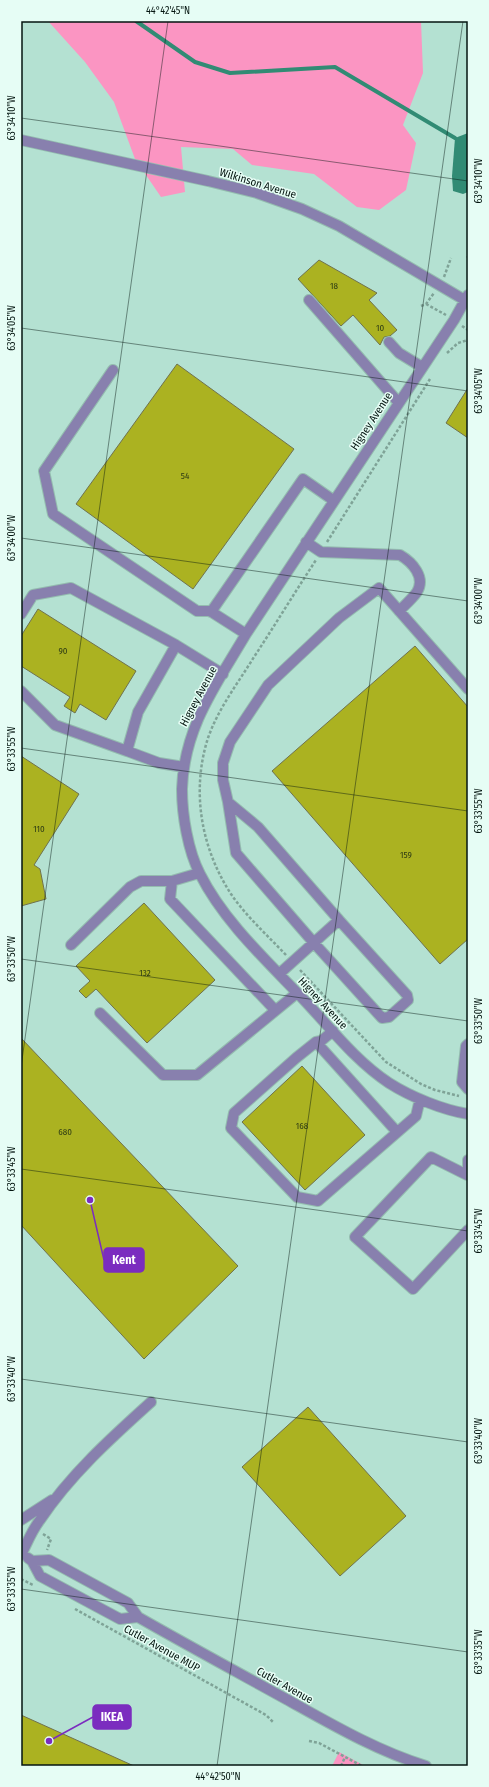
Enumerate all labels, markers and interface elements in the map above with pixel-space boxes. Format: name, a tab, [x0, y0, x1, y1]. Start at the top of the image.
text: 44°42'45"N	[146, 5, 190, 17]
text: 63°34'10"W	[6, 95, 18, 141]
text: 63°34'10"W	[473, 158, 485, 204]
street label: Wilkinson Avenue	[218, 166, 298, 201]
house number: 18	[330, 281, 339, 291]
text: 63°34'05"W	[6, 305, 18, 351]
house number: 10	[376, 323, 384, 333]
text: 63°34'05"W	[473, 368, 485, 414]
street label: Higney Avenue	[348, 390, 395, 453]
house number: 54	[181, 471, 190, 481]
text: 63°34'00"W	[6, 514, 18, 561]
text: 63°34'00"W	[473, 577, 485, 624]
house number: 90	[58, 646, 68, 656]
street label: Higney Avenue	[177, 664, 220, 729]
text: 63°33'55"W	[6, 726, 18, 772]
text: 63°33'55"W	[473, 788, 485, 834]
house number: 110	[33, 824, 45, 834]
house number: 159	[400, 850, 412, 860]
text: 63°33'50"W	[6, 935, 18, 982]
house number: 132	[139, 968, 151, 978]
street label: Higney Avenue	[295, 975, 350, 1032]
text: 63°33'50"W	[473, 997, 485, 1044]
house number: 168	[296, 1121, 309, 1131]
house number: 680	[58, 1127, 72, 1137]
text: 63°33'45"W	[6, 1146, 18, 1192]
text: 63°33'45"W	[473, 1208, 485, 1254]
callout: Kent	[104, 1248, 144, 1272]
text: Kent	[112, 1253, 136, 1267]
text: 63°33'40"W	[6, 1356, 18, 1402]
text: 63°33'40"W	[473, 1418, 485, 1464]
text: 63°33'35"W	[6, 1566, 18, 1612]
street label: Cutler Avenue MUP	[121, 1622, 202, 1675]
text: 63°33'35"W	[473, 1629, 485, 1675]
street label: Cutler Avenue	[254, 1665, 315, 1706]
callout: IKEA	[93, 1705, 131, 1729]
text: IKEA	[101, 1710, 124, 1724]
text: 44°42'50"N	[195, 1771, 241, 1783]

